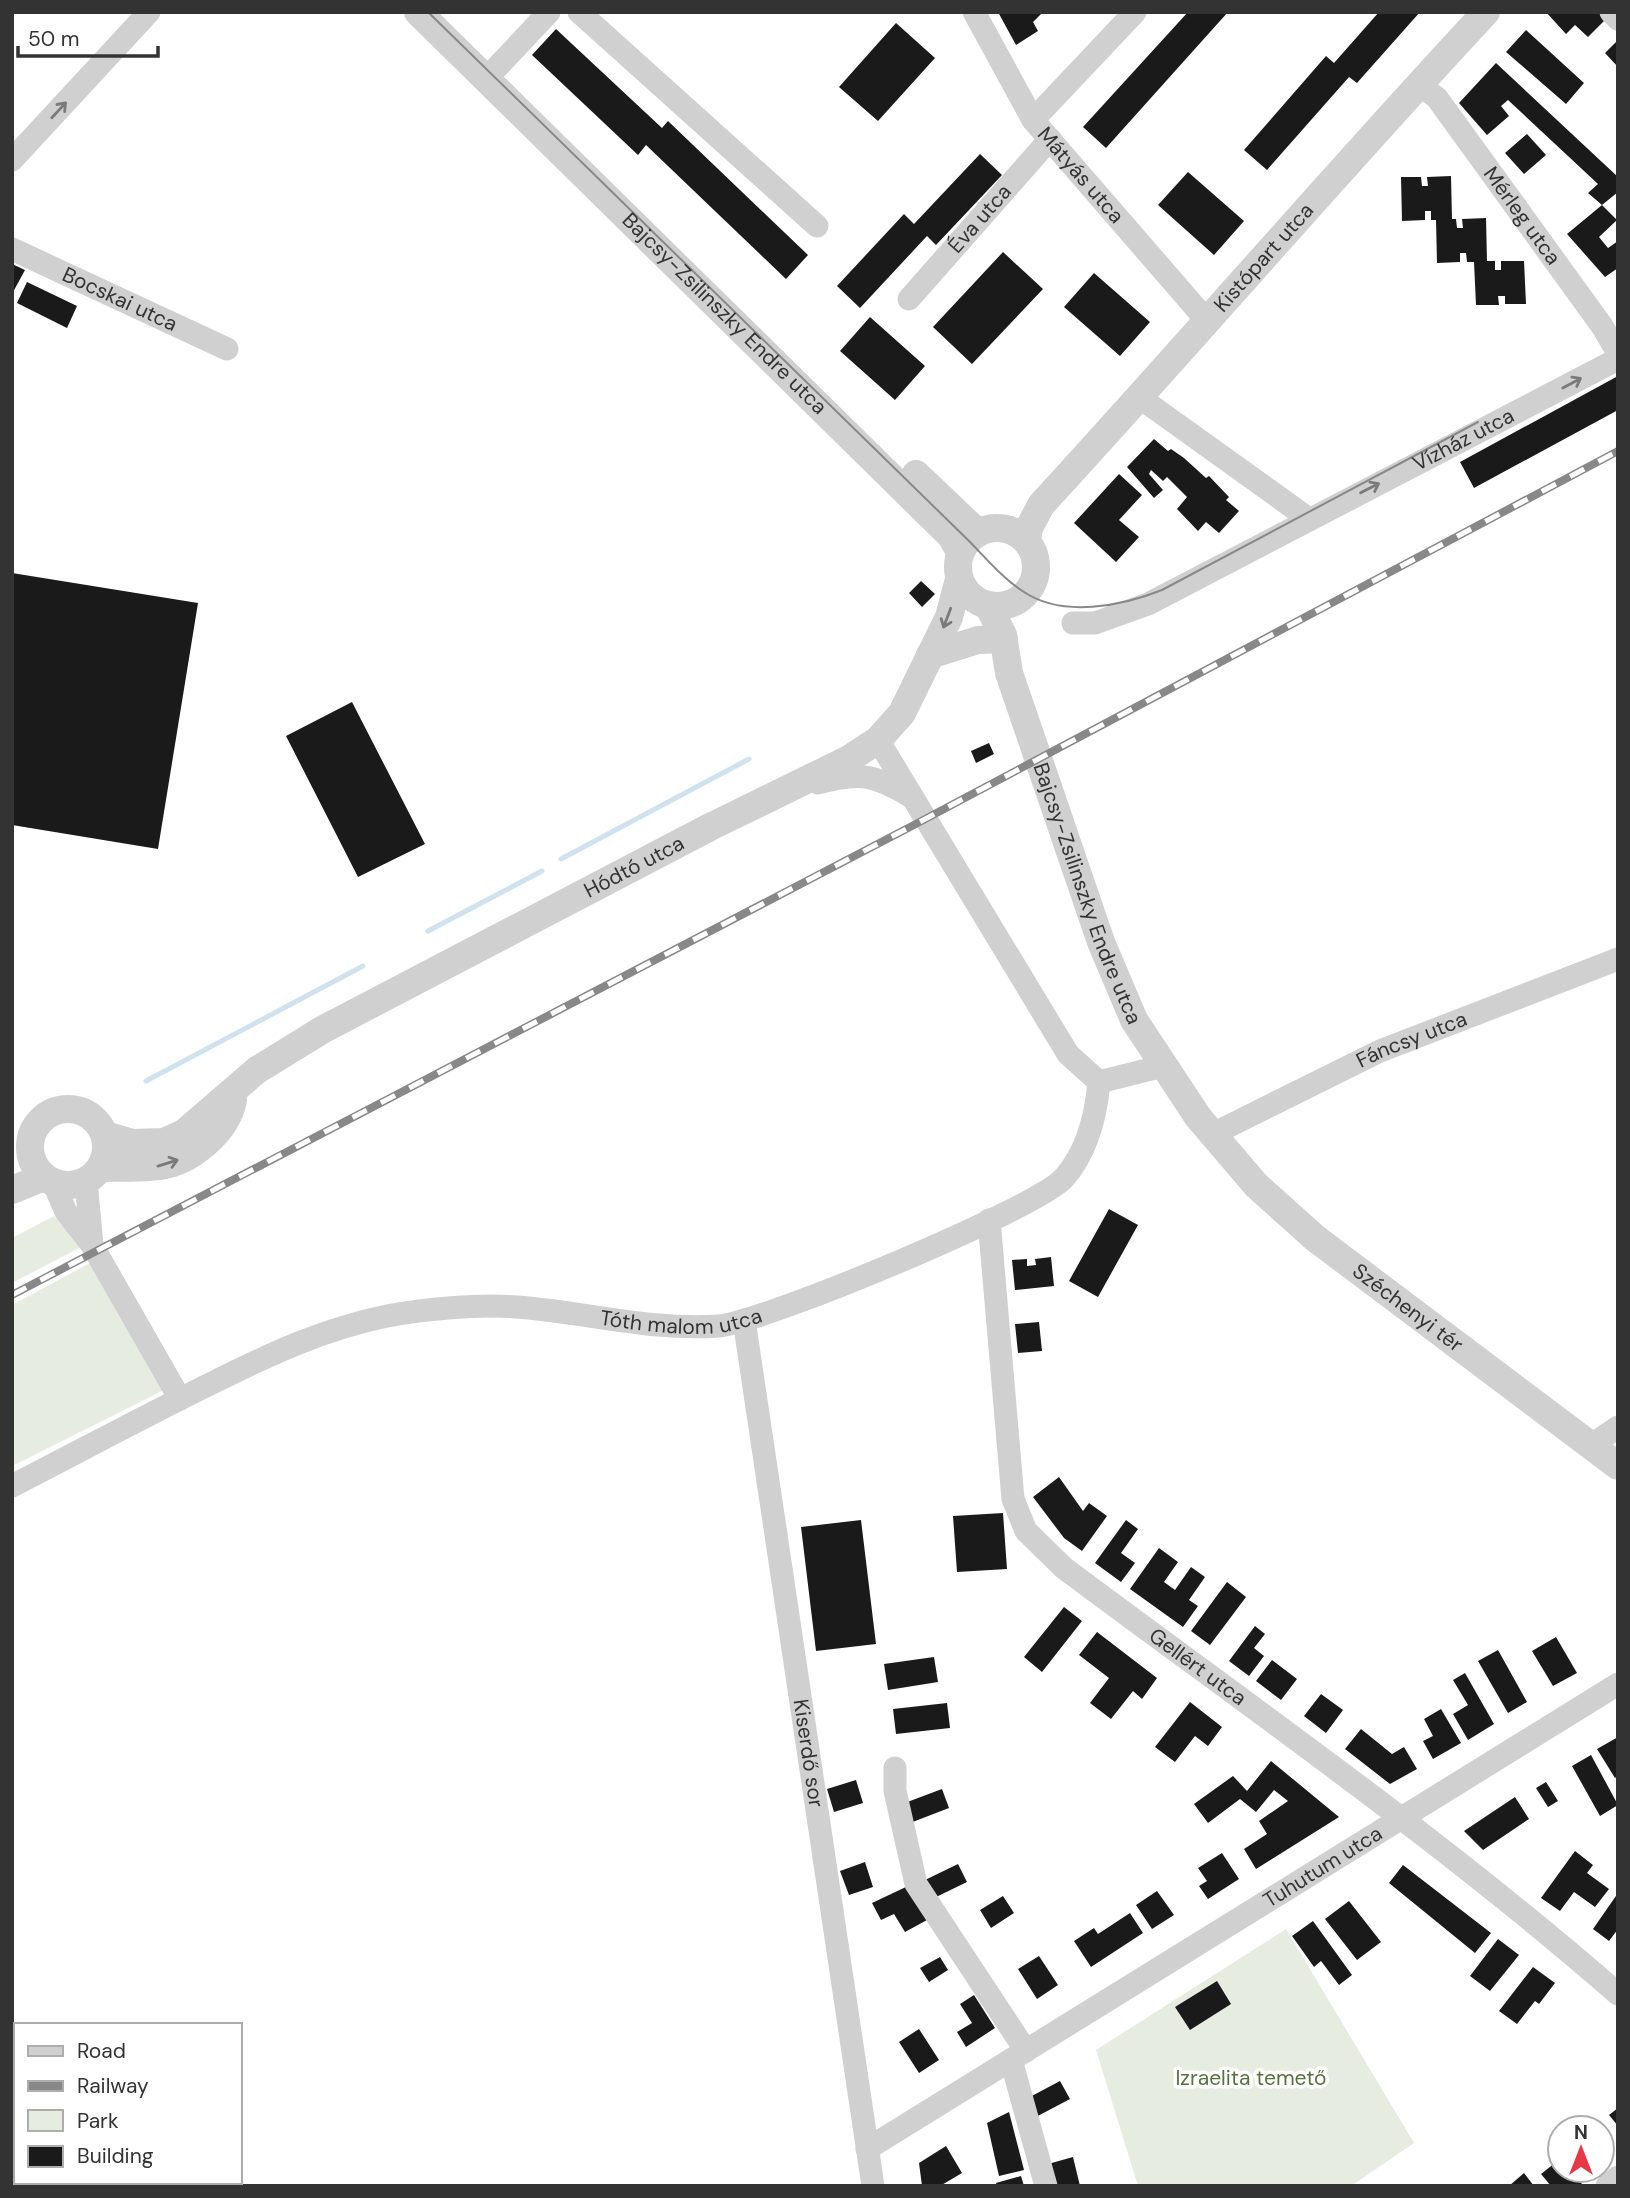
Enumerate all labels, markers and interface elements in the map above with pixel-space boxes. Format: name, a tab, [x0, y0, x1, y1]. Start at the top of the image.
scale bar	[18, 14, 158, 58]
text: 50 m	[28, 25, 79, 53]
one-way arrow	[50, 102, 67, 119]
street label: Mátyás utca	[1031, 121, 1130, 229]
street label: Mérleg utca	[1477, 161, 1567, 270]
street label: Éva utca	[942, 178, 1018, 259]
street label: Kistópart utca	[1207, 197, 1320, 318]
street label: Bajcsy-Zsilinszky Endre utca	[616, 206, 833, 420]
street label: Bocskai utca	[58, 260, 182, 338]
one-way arrow	[1561, 376, 1582, 390]
street label: Vízház utca	[1408, 402, 1519, 478]
one-way arrow	[1359, 480, 1380, 494]
one-way arrow	[940, 607, 953, 628]
street label: Bajcsy-Zsilinszky Endre utca	[1027, 759, 1148, 1029]
street label: Hódtó utca	[579, 829, 689, 905]
street label: Fáncsy utca	[1351, 1005, 1471, 1075]
one-way arrow	[157, 1156, 179, 1169]
street label: Széchenyi tér	[1347, 1257, 1469, 1359]
street label: Tóth malom utca	[598, 1302, 765, 1341]
street label: Gellért utca	[1143, 1622, 1252, 1712]
street label: Kiserdő sor	[787, 1697, 830, 1809]
street label: Tuhutum utca	[1258, 1819, 1387, 1914]
legend	[14, 2023, 242, 2184]
text: Road	[77, 2037, 126, 2065]
park label: Izraelita temető	[1175, 2064, 1327, 2092]
text: Railway	[77, 2072, 149, 2100]
text: Park	[77, 2107, 119, 2135]
north arrow	[1546, 2114, 1616, 2184]
text: N	[1574, 2120, 1588, 2145]
text: Building	[77, 2142, 154, 2170]

